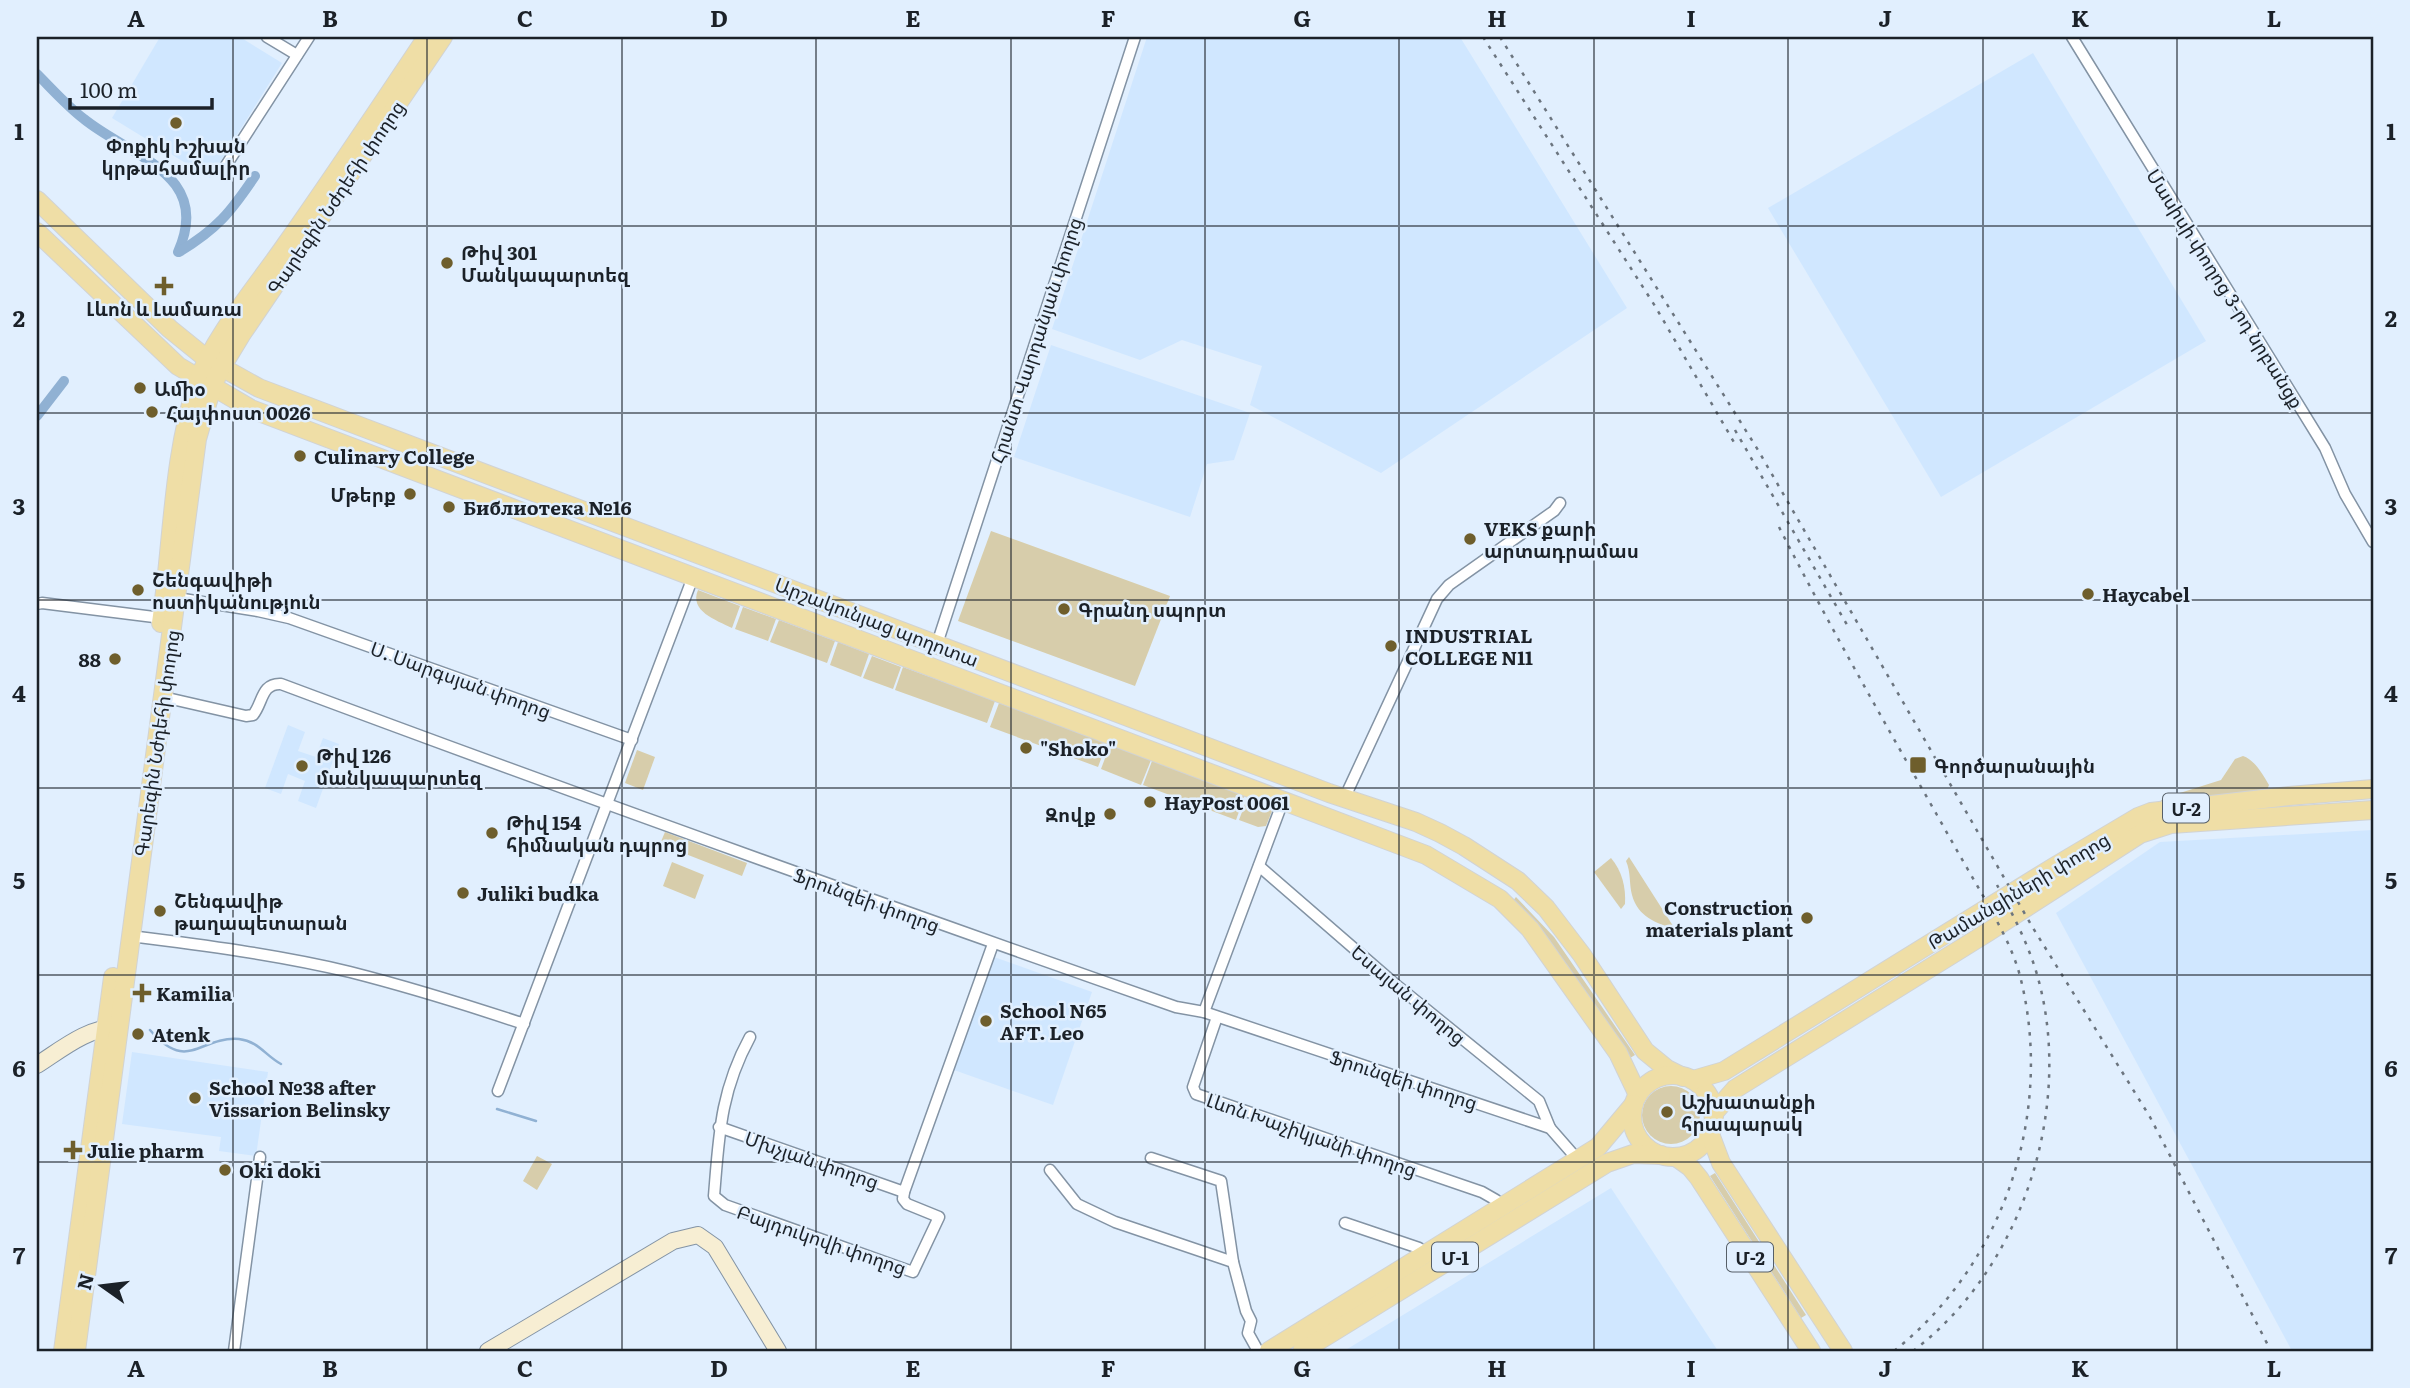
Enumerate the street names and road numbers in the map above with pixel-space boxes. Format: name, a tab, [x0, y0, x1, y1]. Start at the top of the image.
street label: Գարեգին Նժդեհի փողոց	[259, 94, 411, 300]
street label: Մասիսի փողոց 3-րդ նրբանցք	[2141, 163, 2311, 413]
street label: Հրանտ Վարդանյան փողոց	[982, 213, 1088, 467]
street label: Արշակունյաց պողոտա	[771, 569, 983, 673]
street label: Գարեգին Նժդեհի փողոց	[126, 628, 186, 858]
street label: Ս. Սարգսյան փողոց	[367, 633, 555, 725]
road number: Մ-2	[2163, 794, 2209, 822]
street label: Թամանցիների փողոց	[1922, 824, 2114, 956]
street label: Ֆրունզեի փողոց	[790, 860, 944, 938]
street label: Եսայան փողոց	[1345, 938, 1473, 1050]
street label: Ֆրունզեի փողոց	[1327, 1042, 1481, 1116]
street label: Լևոն Խաչիկյանի փողոց	[1203, 1085, 1421, 1183]
street label: Մխչյան փողոց	[741, 1123, 883, 1195]
street label: Բայդուկովի փողոց	[734, 1197, 910, 1281]
road number: Մ-1	[1432, 1242, 1478, 1272]
road number: Մ-2	[1727, 1242, 1773, 1272]

